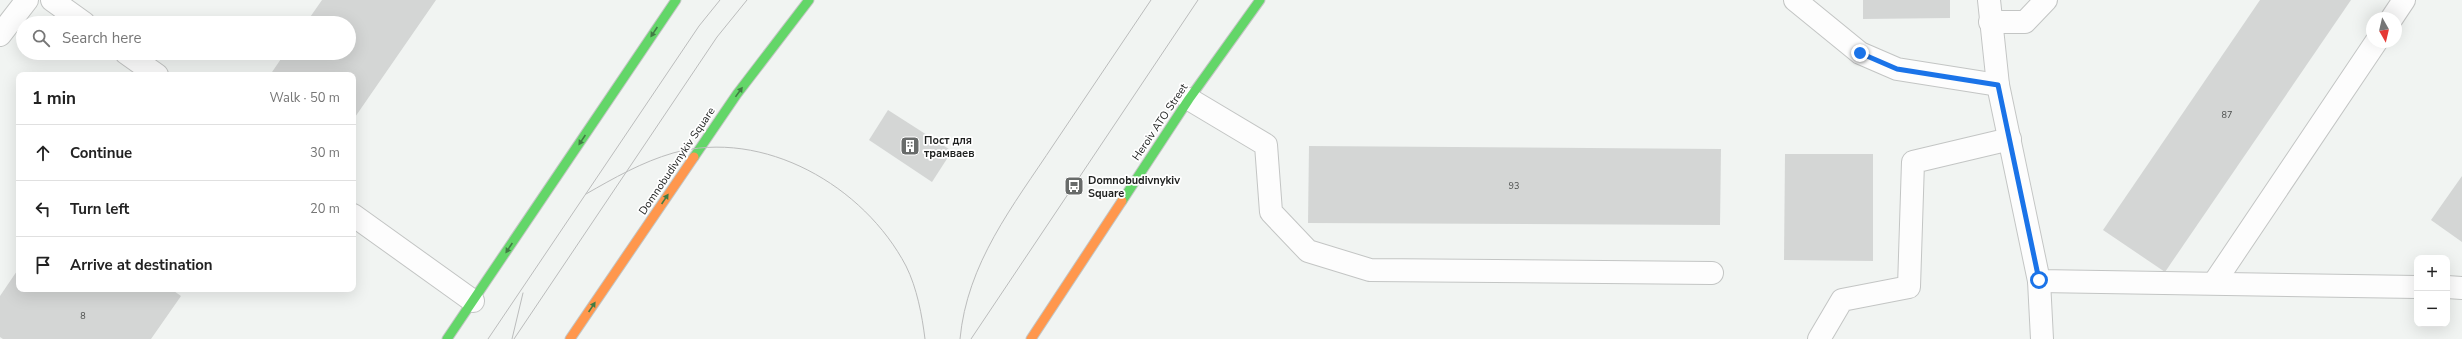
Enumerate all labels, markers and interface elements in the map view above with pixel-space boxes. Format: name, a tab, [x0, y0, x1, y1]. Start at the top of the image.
north arrow	[2366, 12, 2402, 48]
search box	[16, 16, 356, 60]
icon: search	[30, 27, 52, 49]
one-way arrow	[650, 27, 658, 38]
text: Search here	[62, 28, 142, 48]
route end	[1851, 44, 1869, 62]
street label: Heroiv ATO Street	[1129, 80, 1191, 163]
text: 1 min	[32, 87, 76, 110]
one-way arrow	[734, 87, 743, 98]
text: Walk · 50 m	[269, 89, 340, 107]
street label: Domnobudivnykiv Square	[635, 104, 719, 218]
house number: 87	[2222, 109, 2232, 121]
place label: Пост для трамваев	[924, 133, 974, 161]
one-way arrow	[578, 135, 586, 145]
building icon: Пост для трамваев	[899, 135, 921, 157]
icon: ahead	[32, 142, 54, 164]
text: Continue	[70, 143, 132, 163]
text: 30 m	[310, 144, 340, 162]
place label: Domnobudivnykiv Square	[1088, 173, 1180, 201]
bus stop icon: Domnobudivnykiv Square	[1063, 175, 1085, 197]
house number: 93	[1509, 180, 1519, 192]
one-way arrow	[661, 194, 669, 205]
icon: left	[32, 198, 54, 220]
text: Turn left	[70, 199, 129, 219]
text: 20 m	[310, 200, 340, 218]
one-way arrow	[505, 243, 513, 253]
icon: arrive	[32, 254, 54, 276]
text: Arrive at destination	[70, 255, 213, 275]
map controls	[2414, 255, 2450, 327]
button: +	[2414, 255, 2450, 291]
route start	[2030, 271, 2048, 289]
button: −	[2414, 291, 2450, 327]
one-way arrow	[588, 302, 596, 312]
house number: 8	[80, 310, 86, 322]

